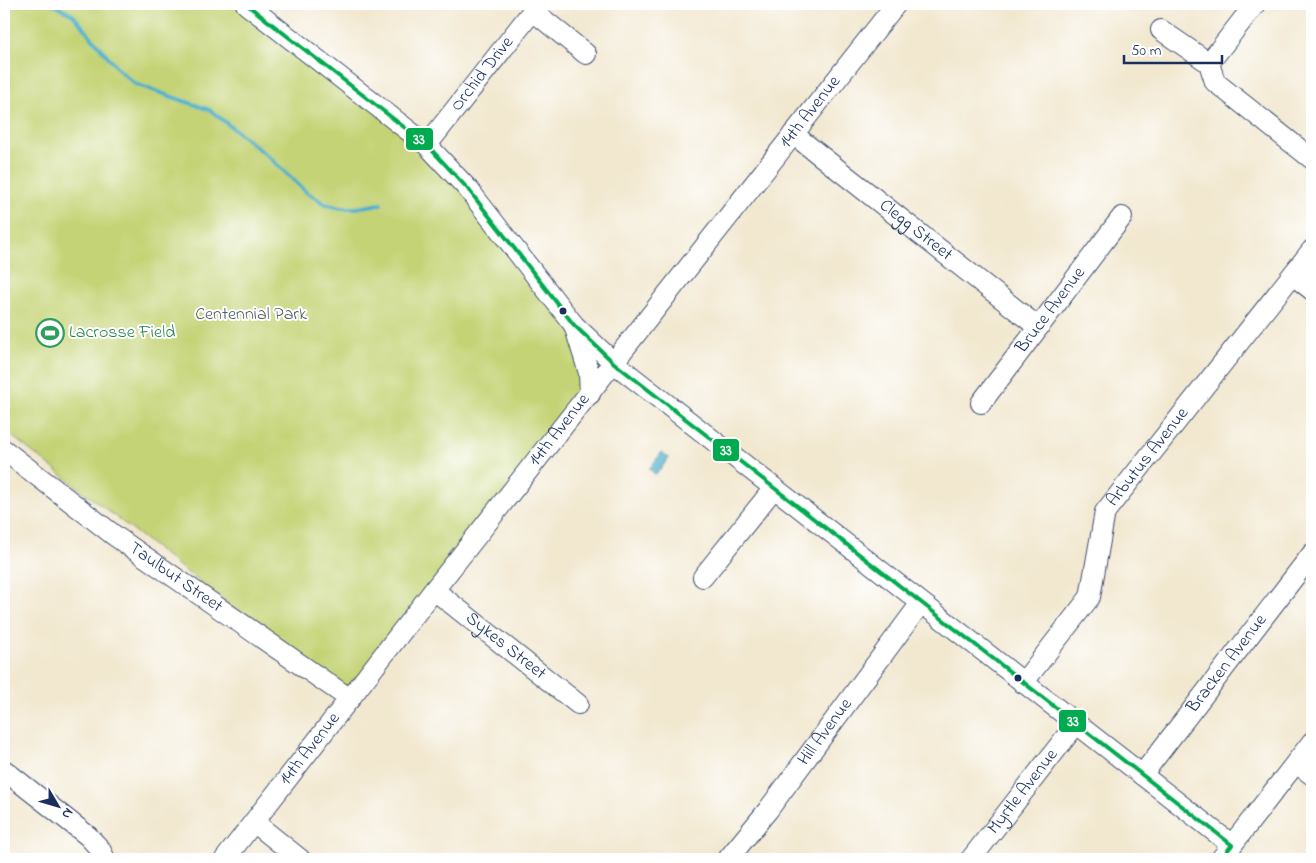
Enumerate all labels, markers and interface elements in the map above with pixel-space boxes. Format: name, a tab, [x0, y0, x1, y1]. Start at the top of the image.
street label: Orchid Drive	[445, 30, 521, 117]
scale bar	[1124, 32, 1221, 64]
text: 50 m	[1131, 40, 1162, 62]
street label: 14th Avenue	[774, 70, 848, 154]
line badge: 33	[405, 127, 434, 151]
text: 33	[412, 130, 425, 151]
street label: Clegg Street	[873, 193, 958, 268]
street label: Bruce Avenue	[1009, 261, 1093, 360]
park label: Centennial Park	[195, 302, 307, 328]
unlabelled marker	[558, 306, 568, 316]
sports icon: Lacrosse Field	[35, 318, 65, 348]
place label: Lacrosse Field	[69, 320, 175, 346]
street label: 14th Avenue	[523, 388, 597, 472]
street label: Arbutus Avenue	[1101, 401, 1196, 513]
line badge: 33	[712, 438, 740, 462]
text: 33	[719, 441, 732, 462]
street label: Taulbut Street	[123, 536, 228, 620]
street label: Sykes Street	[459, 606, 551, 687]
street label: Bracken Avenue	[1180, 608, 1274, 720]
unlabelled marker	[1013, 673, 1023, 683]
street label: Hill Avenue	[792, 692, 860, 771]
street label: 14th Avenue	[274, 707, 348, 791]
line badge: 33	[1058, 709, 1087, 733]
text: 33	[1066, 712, 1079, 733]
street label: Myrtle Avenue	[982, 743, 1065, 840]
north arrow	[32, 780, 82, 830]
text: N	[56, 803, 78, 823]

